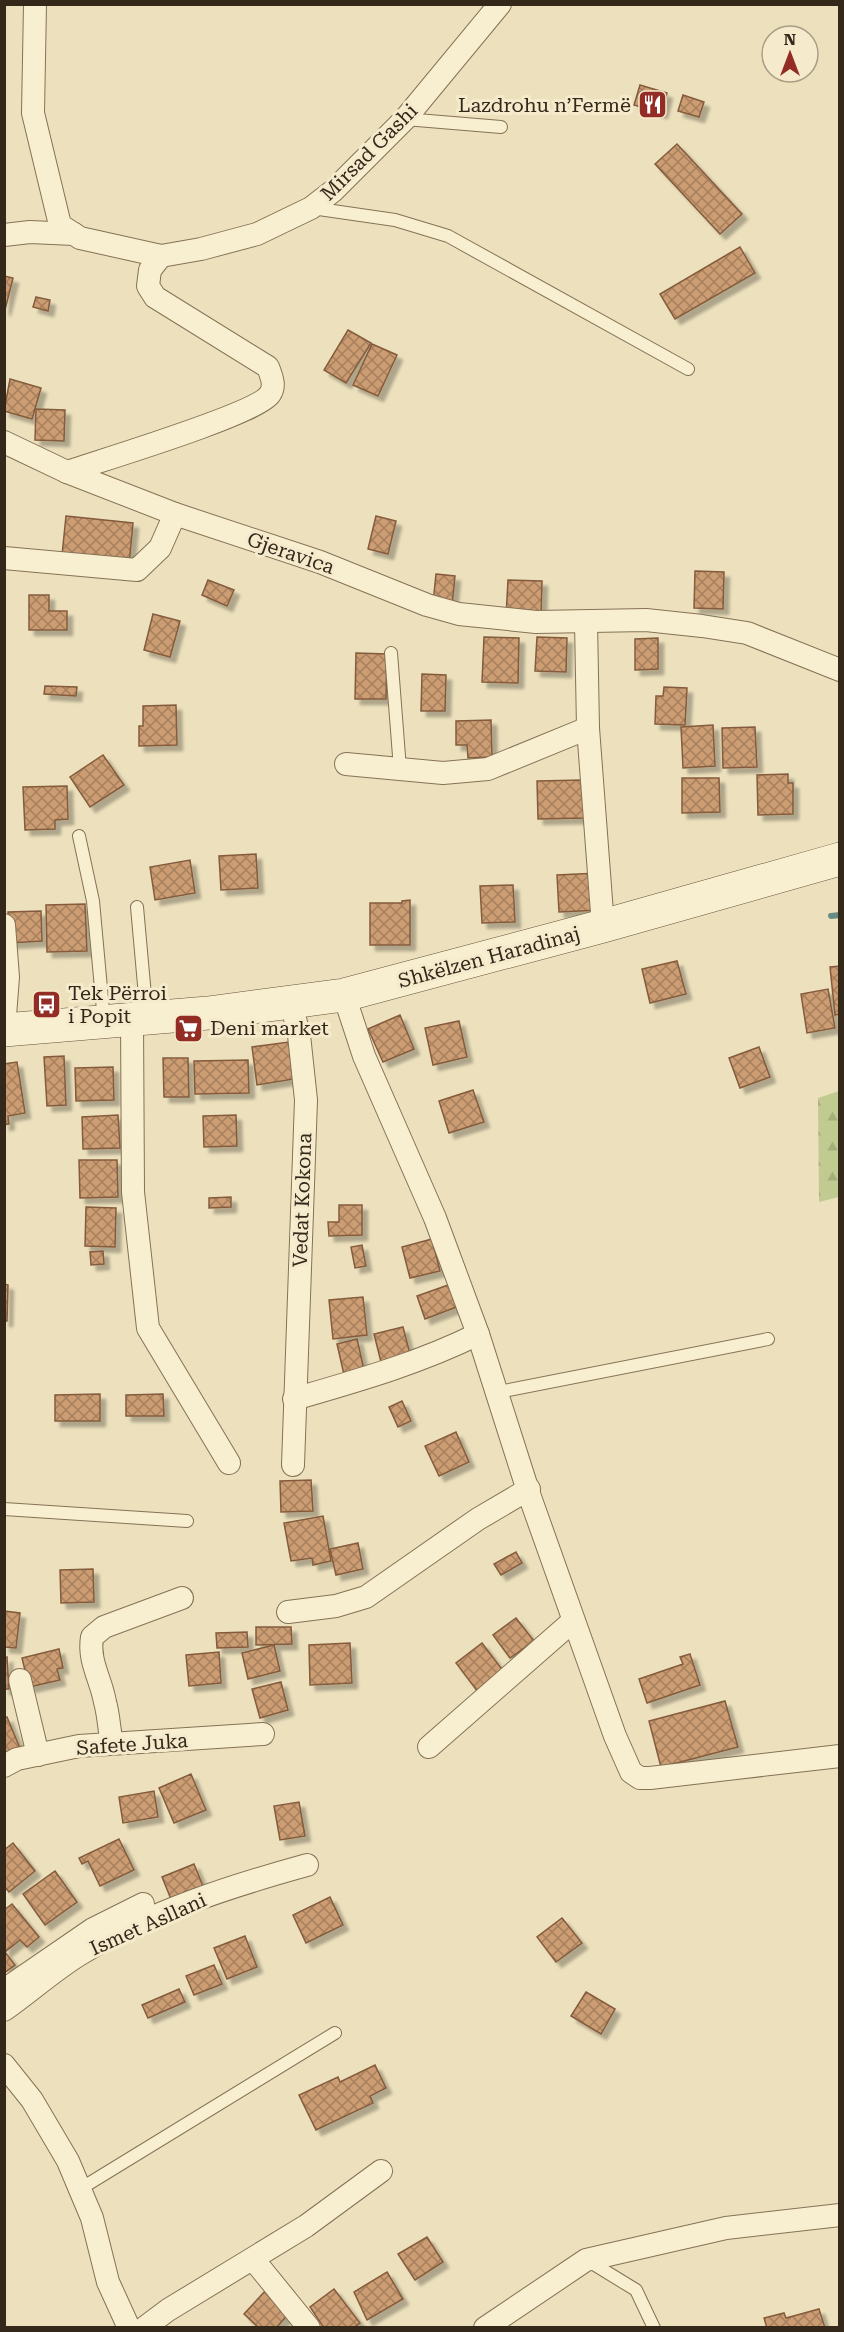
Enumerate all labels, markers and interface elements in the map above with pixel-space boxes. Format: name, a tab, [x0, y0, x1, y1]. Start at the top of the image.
north arrow	[760, 24, 820, 84]
text: N	[784, 30, 796, 49]
restaurant icon: Lazdrohu n’Fermë	[636, 89, 668, 121]
place label: Lazdrohu n’Fermë	[458, 93, 631, 117]
street label: Mirsad Gashi	[316, 99, 422, 205]
street label: Gjeravica	[244, 527, 338, 579]
street label: Shkëlzen Haradinaj	[395, 921, 583, 993]
place label: Tek Përroi i Popit	[68, 981, 167, 1028]
bus stop icon: Tek Përroi i Popit	[31, 988, 63, 1020]
supermarket icon: Deni market	[173, 1012, 205, 1044]
place label: Deni market	[210, 1016, 329, 1040]
street label: Vedat Kokona	[288, 1132, 316, 1268]
street label: Safete Juka	[75, 1728, 189, 1760]
street label: Ismet Asllani	[86, 1888, 210, 1960]

